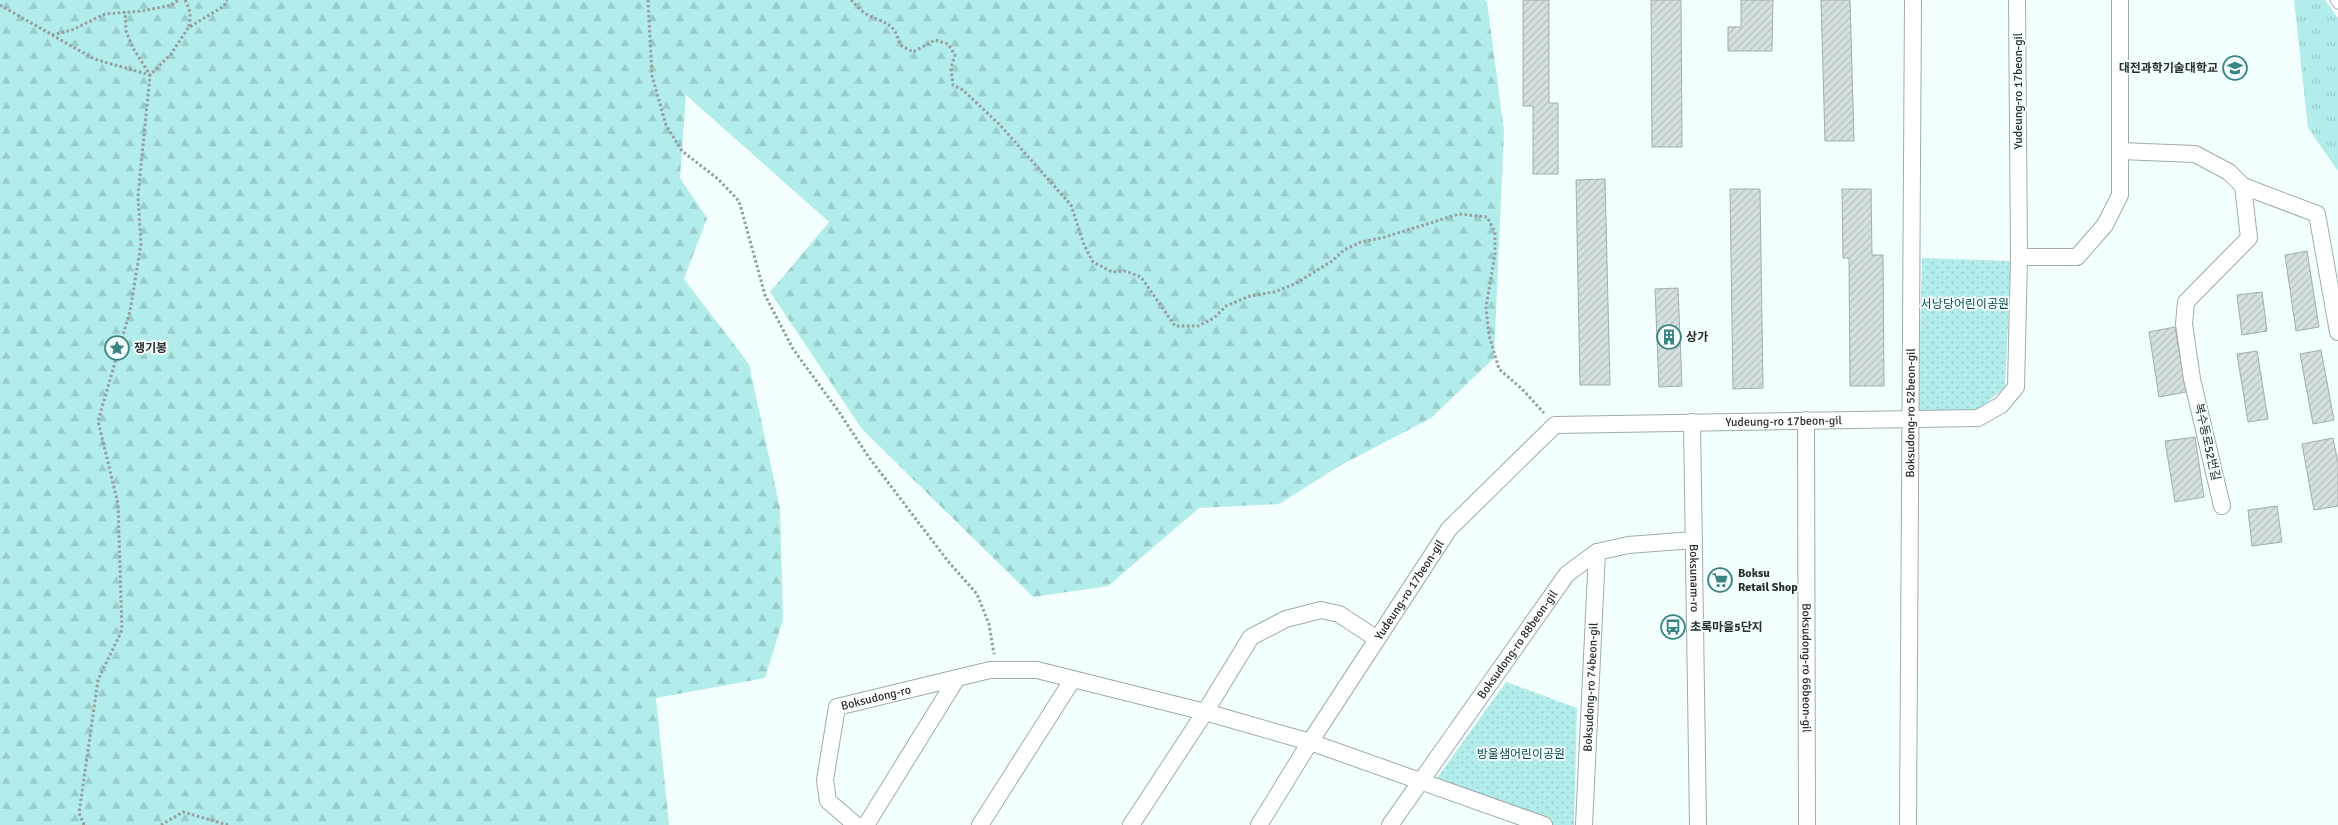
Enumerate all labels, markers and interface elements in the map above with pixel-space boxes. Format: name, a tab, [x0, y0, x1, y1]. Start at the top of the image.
street label: Yudeung-ro 17beon-gil	[2011, 32, 2026, 149]
school or university icon: 대전과학기술대학교	[2222, 55, 2248, 81]
place label: 대전과학기술대학교	[2119, 61, 2218, 76]
park label: 서낭당어린이공원	[1921, 297, 2009, 312]
building icon: 상가	[1656, 324, 1682, 350]
place label: 상가	[1686, 330, 1708, 345]
place icon: 쟁기봉	[104, 335, 130, 361]
place label: 쟁기봉	[134, 341, 167, 356]
street label: Boksudong-ro 52beon-gil	[1903, 348, 1918, 478]
street label: 복수동로52번길	[2191, 402, 2223, 482]
street label: Yudeung-ro 17beon-gil	[1725, 413, 1843, 430]
street label: Yudeung-ro 17beon-gil	[1371, 537, 1448, 643]
street label: Boksunam-ro	[1686, 544, 1702, 612]
place label: Boksu Retail Shop	[1738, 566, 1798, 595]
supermarket icon: Boksu Retail Shop	[1707, 567, 1733, 593]
street label: Boksudong-ro 88beon-gil	[1474, 587, 1561, 702]
street label: Boksudong-ro 66beon-gil	[1799, 603, 1814, 733]
bus stop icon: 초록마을5단지	[1660, 614, 1686, 640]
place label: 초록마을5단지	[1690, 620, 1763, 635]
street label: Boksudong-ro 74beon-gil	[1580, 622, 1601, 752]
street label: Boksudong-ro	[839, 682, 912, 713]
park label: 방울샘어린이공원	[1477, 747, 1565, 762]

